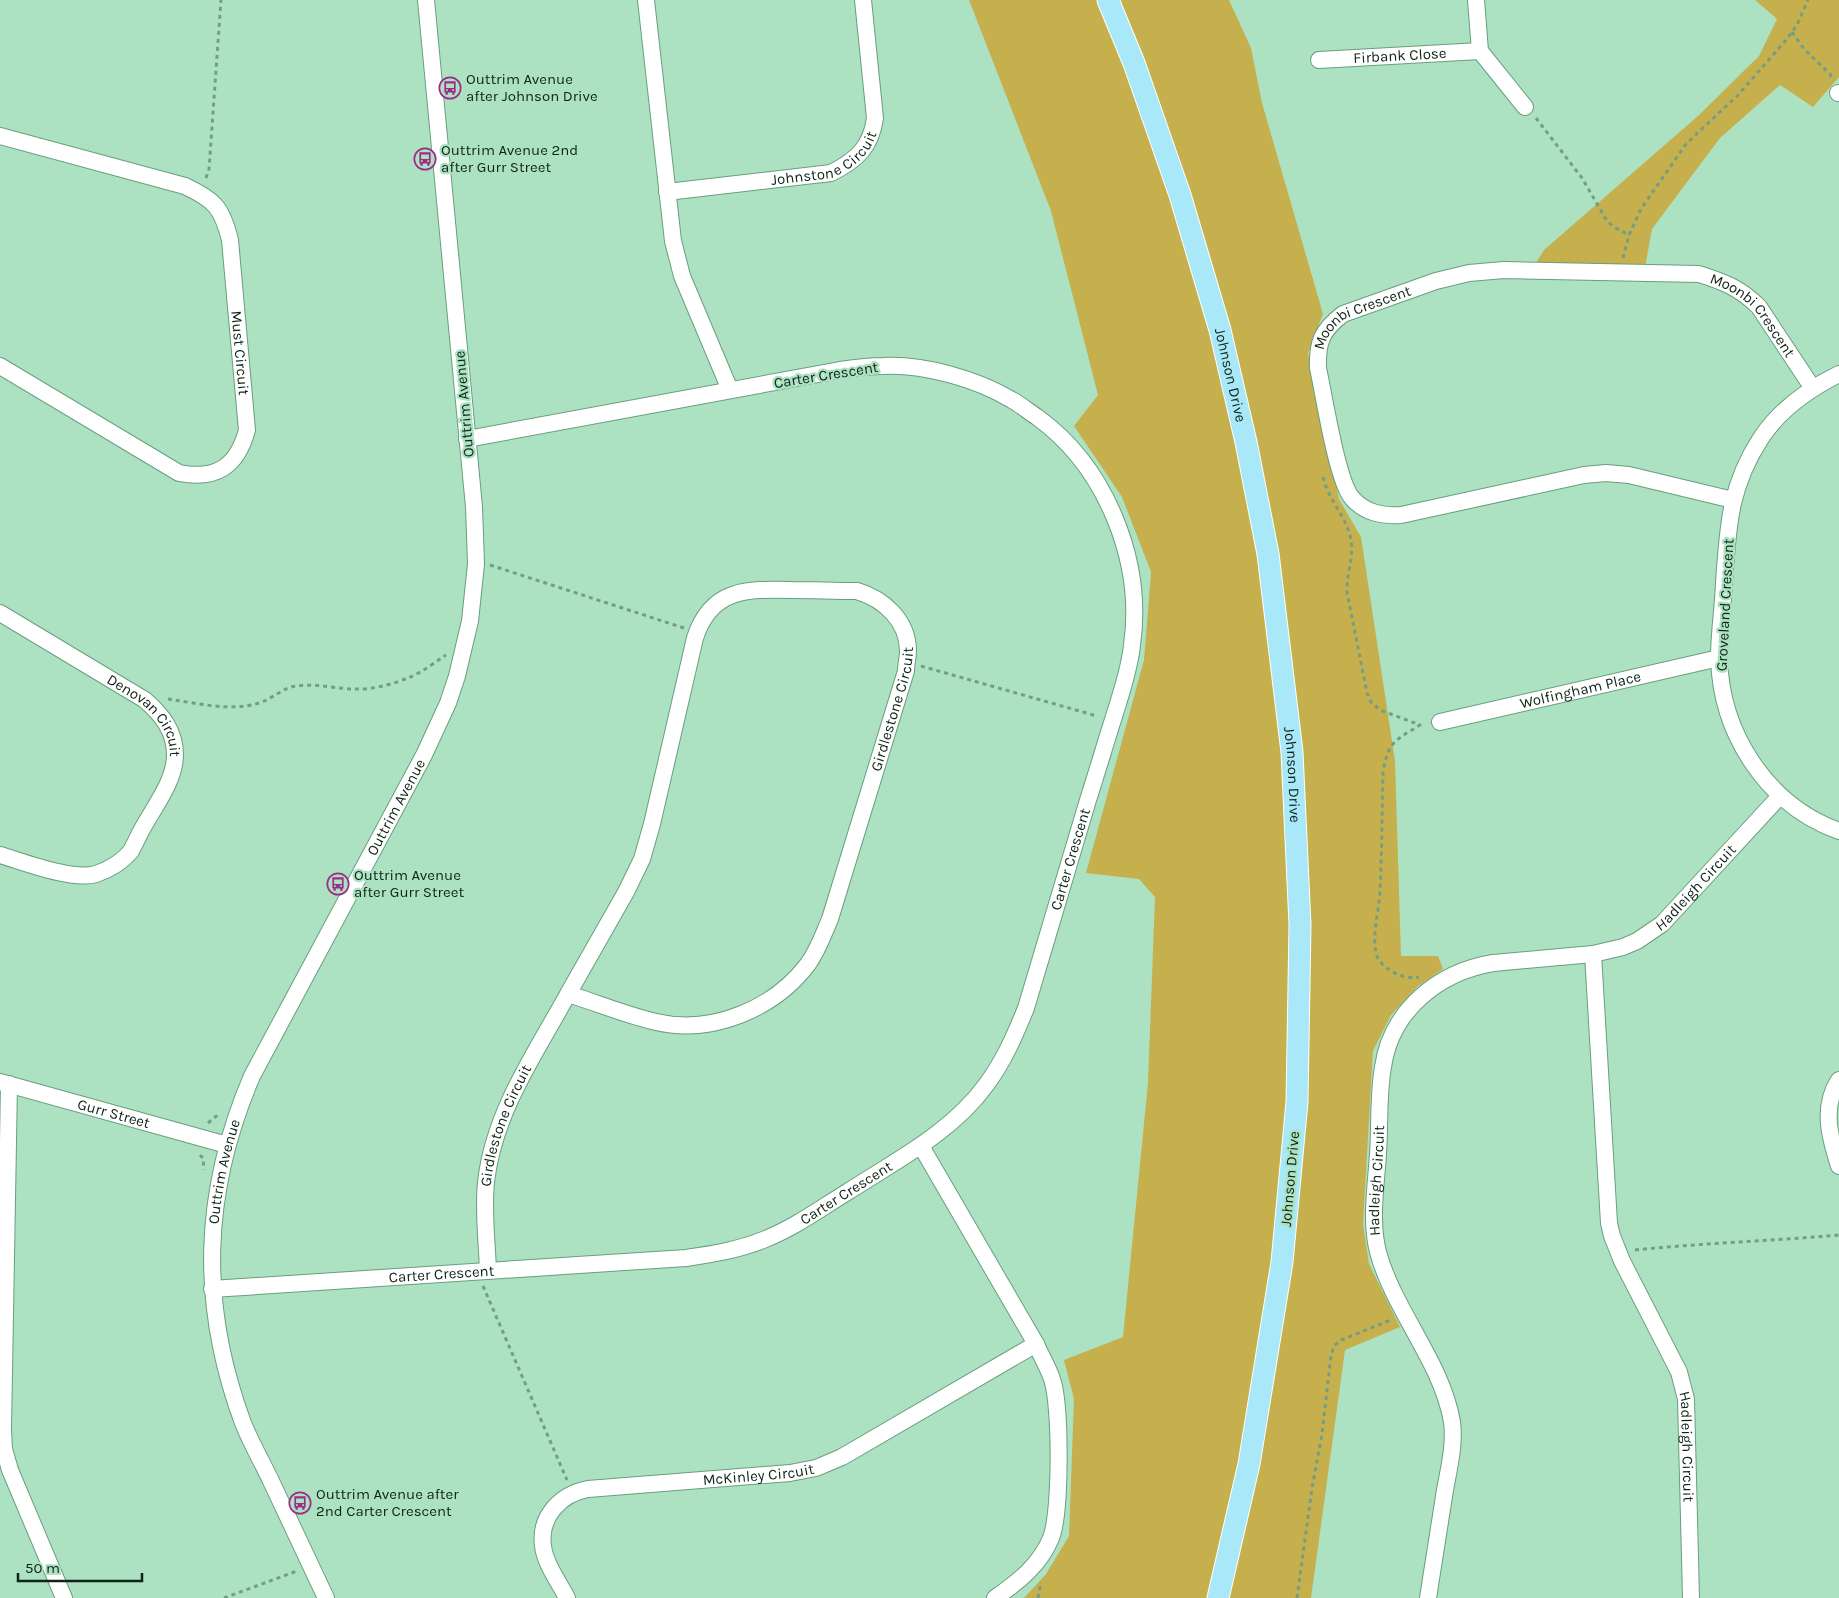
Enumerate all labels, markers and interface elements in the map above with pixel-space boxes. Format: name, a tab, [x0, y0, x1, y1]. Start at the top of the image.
street label: Firbank Close	[1353, 44, 1447, 67]
place label: Outtrim Avenue after Johnson Drive	[466, 70, 598, 105]
bus stop icon: Outtrim Avenue after Johnson Drive	[438, 76, 462, 100]
street label: Johnstone Circuit	[770, 128, 881, 189]
place label: Outtrim Avenue 2nd after Gurr Street	[441, 141, 578, 176]
bus stop icon: Outtrim Avenue 2nd after Gurr Street	[413, 147, 437, 171]
street label: Moonbi Crescent	[1708, 269, 1799, 361]
street label: Moonbi Crescent	[1310, 281, 1414, 352]
street label: Must Circuit	[227, 310, 253, 396]
street label: Johnson Drive	[1211, 326, 1250, 424]
street label: Outtrim Avenue	[450, 350, 478, 458]
street label: Carter Crescent	[772, 358, 880, 392]
street label: Groveland Crescent	[1713, 538, 1737, 672]
street label: Girdlestone Circuit	[867, 646, 917, 773]
street label: Wolfingham Place	[1518, 667, 1643, 712]
street label: Denovan Circuit	[104, 670, 184, 757]
street label: Johnson Drive	[1280, 726, 1304, 823]
street label: Outtrim Avenue	[363, 756, 429, 859]
street label: Carter Crescent	[1047, 806, 1094, 912]
street label: Hadleigh Circuit	[1652, 840, 1740, 935]
place label: Outtrim Avenue after Gurr Street	[354, 866, 464, 901]
bus stop icon: Outtrim Avenue after Gurr Street	[326, 872, 350, 896]
street label: Girdlestone Circuit	[477, 1061, 535, 1187]
street label: Gurr Street	[75, 1095, 152, 1132]
street label: Outtrim Avenue	[205, 1117, 244, 1225]
street label: Hadleigh Circuit	[1365, 1125, 1388, 1237]
street label: Johnson Drive	[1277, 1130, 1303, 1228]
street label: Carter Crescent	[797, 1157, 896, 1229]
street label: Carter Crescent	[388, 1262, 495, 1286]
street label: Hadleigh Circuit	[1675, 1389, 1698, 1503]
street label: McKinley Circuit	[702, 1460, 816, 1489]
place label: Outtrim Avenue after 2nd Carter Crescent	[316, 1485, 459, 1520]
bus stop icon: Outtrim Avenue after 2nd Carter Crescent	[288, 1491, 312, 1515]
scale bar	[18, 1550, 141, 1582]
text: 50 m	[25, 1559, 60, 1577]

